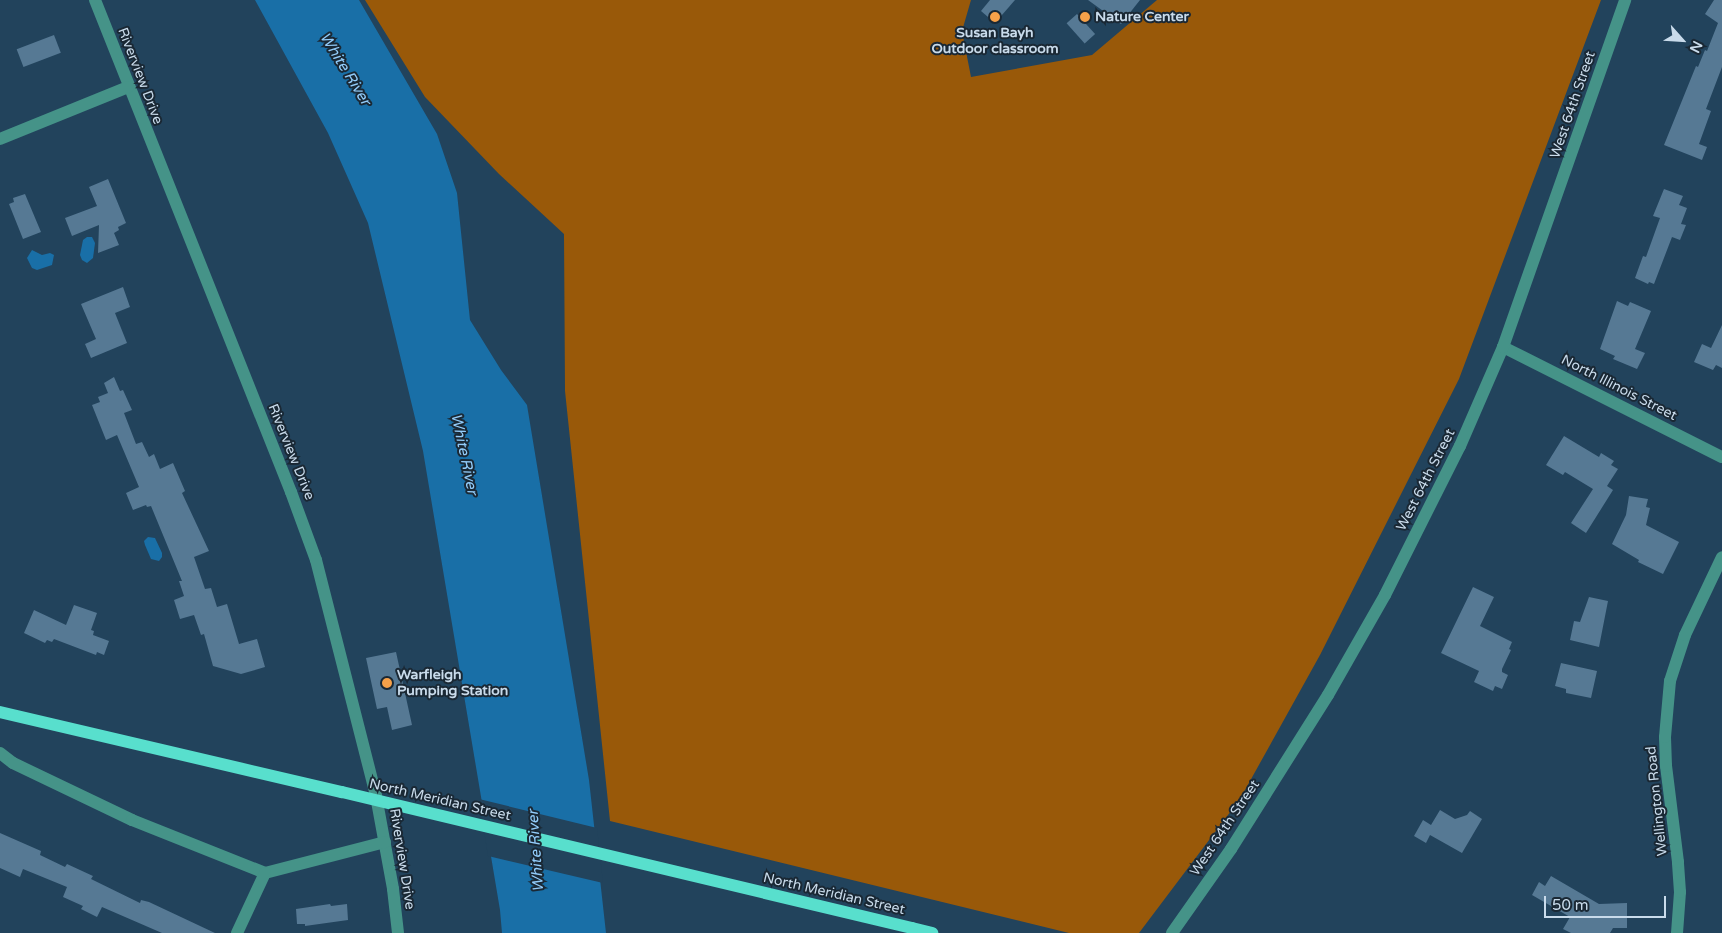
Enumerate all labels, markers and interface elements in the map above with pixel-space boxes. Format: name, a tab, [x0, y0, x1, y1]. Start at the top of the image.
place label: Nature Center	[1095, 9, 1189, 25]
marker: Susan Bayh Outdoor classroom	[989, 11, 1001, 23]
marker: Nature Center	[1079, 11, 1091, 23]
north arrow	[1657, 15, 1707, 65]
street label: Riverview Drive	[114, 25, 166, 127]
place label: Susan Bayh Outdoor classroom	[931, 25, 1059, 58]
water label: White River	[315, 29, 375, 109]
text: N	[1686, 38, 1706, 56]
street label: West 64th Street	[1547, 49, 1599, 161]
street label: North Illinois Street	[1558, 352, 1680, 424]
street label: Riverview Drive	[264, 402, 318, 502]
water label: White River	[447, 412, 481, 496]
street label: West 64th Street	[1393, 426, 1459, 534]
place label: Warfleigh Pumping Station	[397, 667, 508, 700]
marker: Warfleigh Pumping Station	[381, 677, 393, 689]
street label: Wellington Road	[1643, 745, 1671, 857]
street label: North Meridian Street	[368, 776, 512, 824]
street label: West 64th Street	[1187, 777, 1263, 879]
street label: Riverview Drive	[386, 807, 418, 911]
water label: White River	[524, 809, 548, 893]
street label: North Meridian Street	[762, 870, 906, 918]
scale bar	[1547, 886, 1670, 918]
text: 50 m	[1552, 896, 1589, 914]

